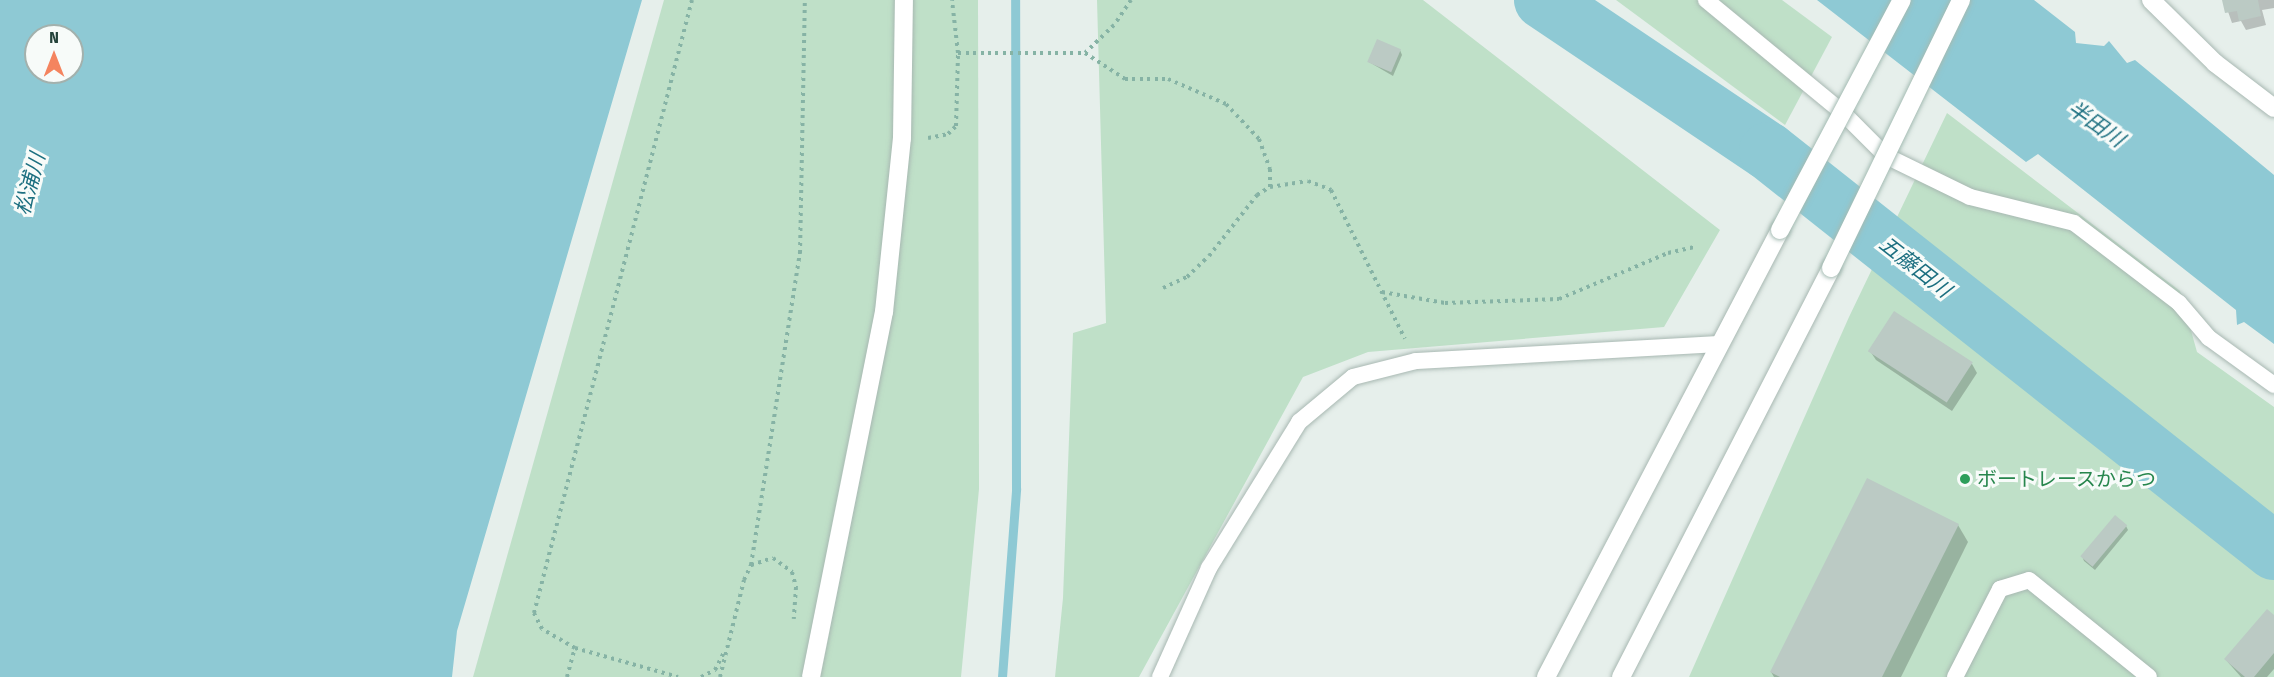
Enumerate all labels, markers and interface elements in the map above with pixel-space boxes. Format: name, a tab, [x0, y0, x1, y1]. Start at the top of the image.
north arrow	[24, 24, 84, 84]
text: N	[49, 28, 59, 47]
water label: 半田川	[2063, 96, 2129, 152]
water label: 松浦川	[10, 150, 50, 218]
water label: 五藤田川	[1874, 231, 1956, 303]
place label: ボートレースからつ	[1977, 467, 2157, 491]
marker: ボートレースからつ	[1958, 472, 1972, 486]

